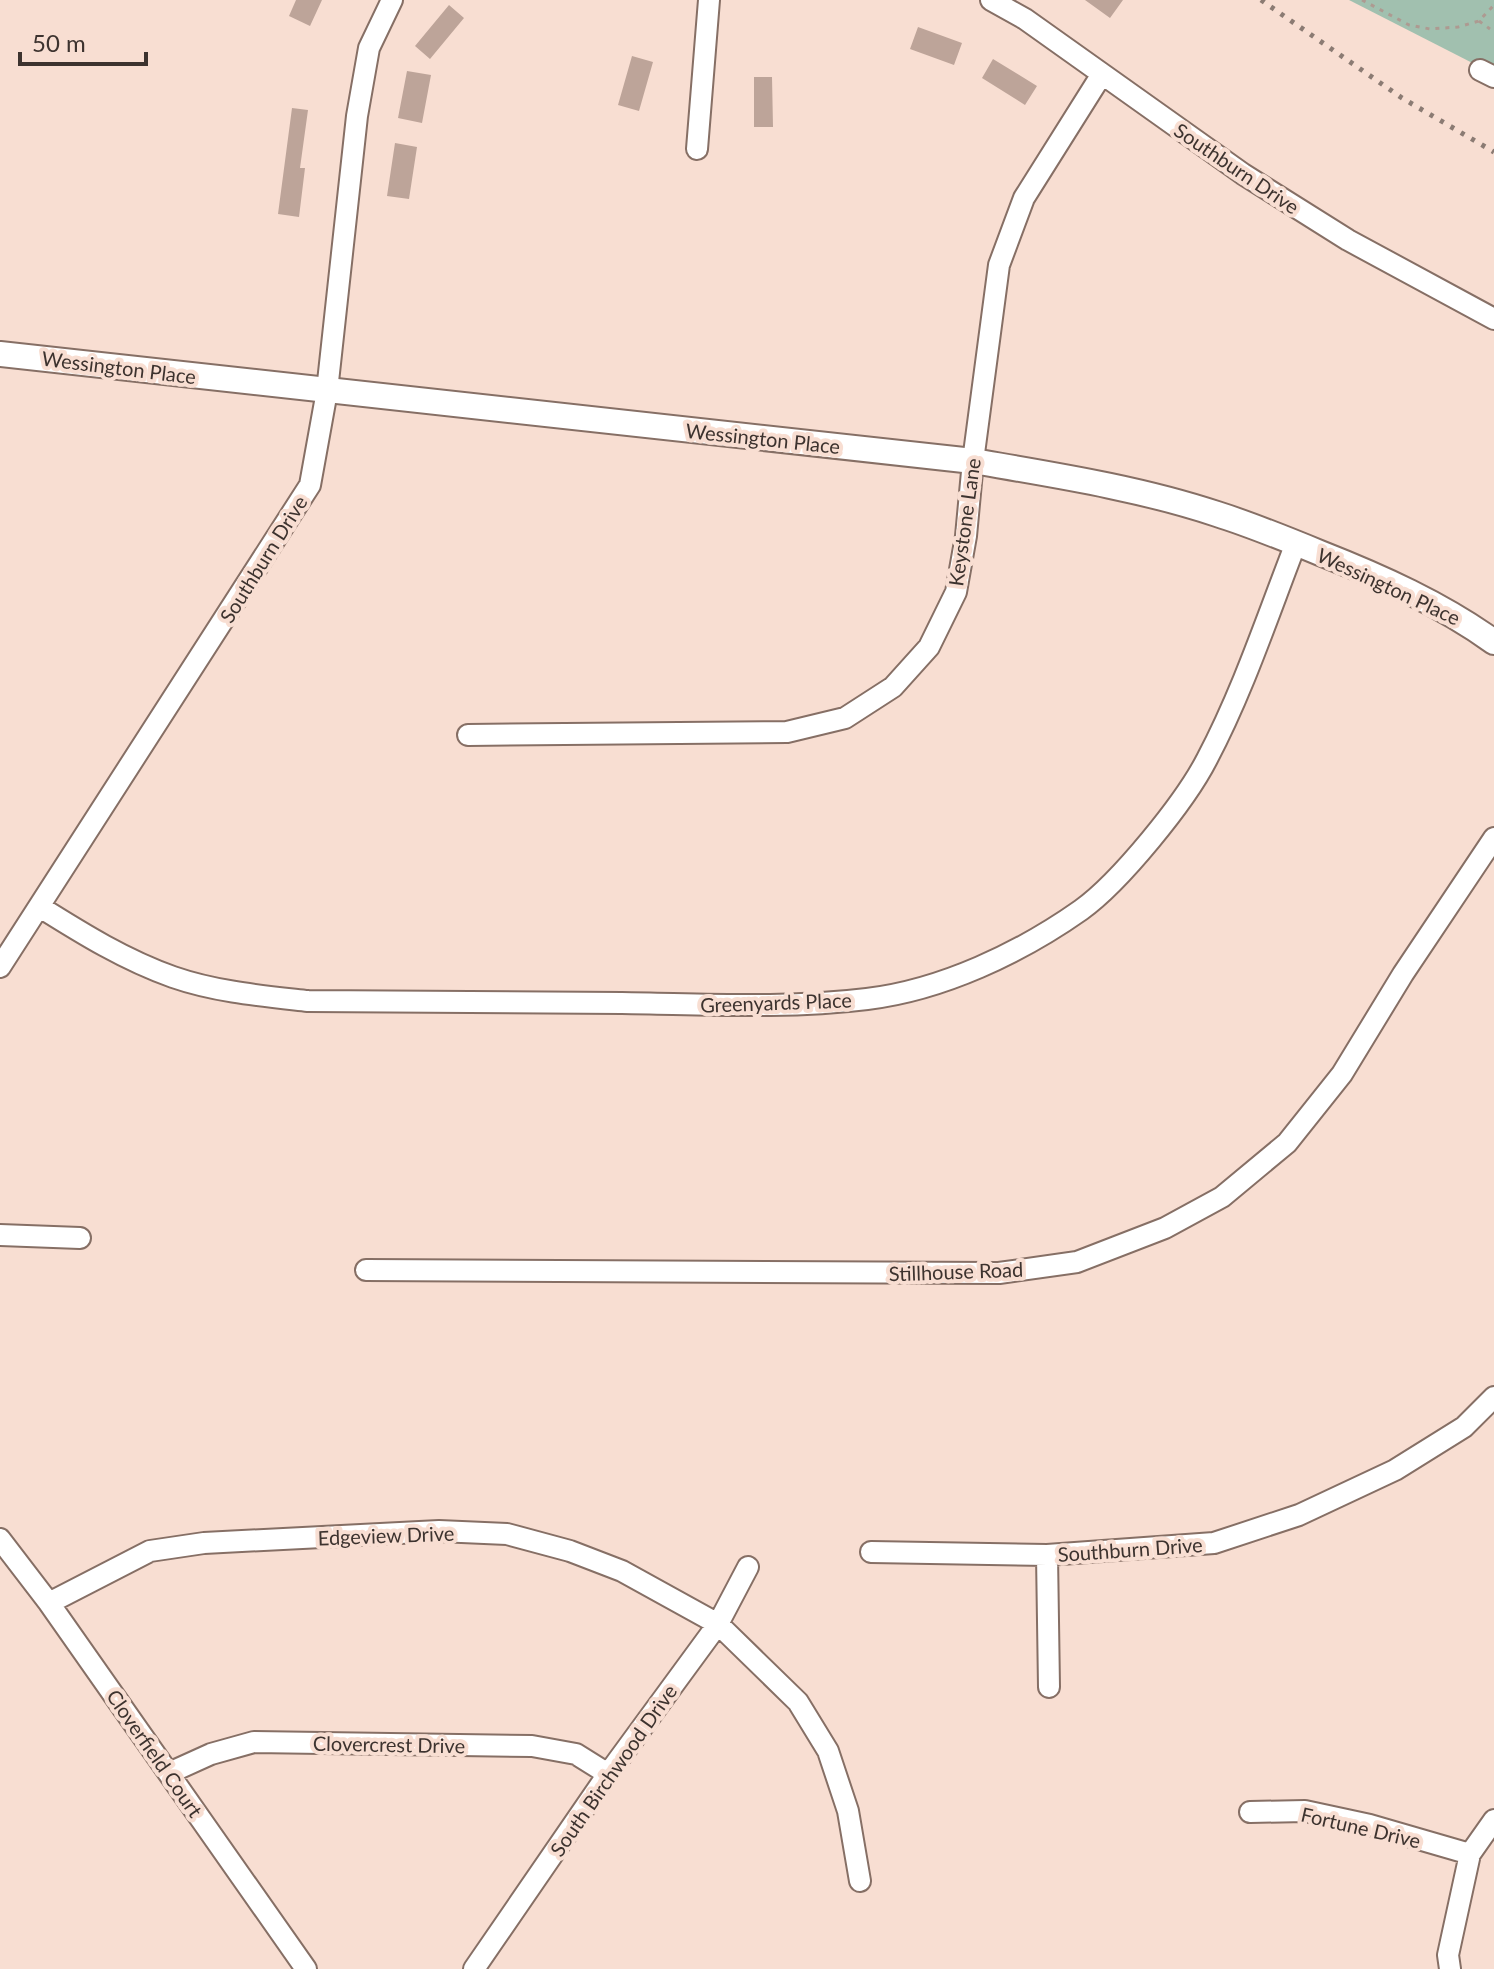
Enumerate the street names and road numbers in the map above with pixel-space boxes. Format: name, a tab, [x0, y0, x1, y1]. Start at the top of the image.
street label: Southburn Drive	[1170, 117, 1304, 219]
street label: Wessington Place	[41, 346, 197, 388]
street label: Wessington Place	[685, 418, 841, 458]
street label: Keystone Lane	[943, 457, 985, 587]
street label: Southburn Drive	[214, 491, 312, 627]
street label: Wessington Place	[1314, 542, 1464, 630]
street label: Greenyards Place	[700, 987, 852, 1017]
street label: Stillhouse Road	[888, 1257, 1024, 1285]
street label: Edgeview Drive	[317, 1521, 455, 1549]
street label: Southburn Drive	[1057, 1532, 1203, 1566]
street label: South Birchwood Drive	[545, 1680, 681, 1860]
street label: Cloverfield Court	[102, 1685, 208, 1821]
street label: Clovercrest Drive	[313, 1731, 465, 1757]
street label: Fortune Drive	[1299, 1802, 1423, 1852]

